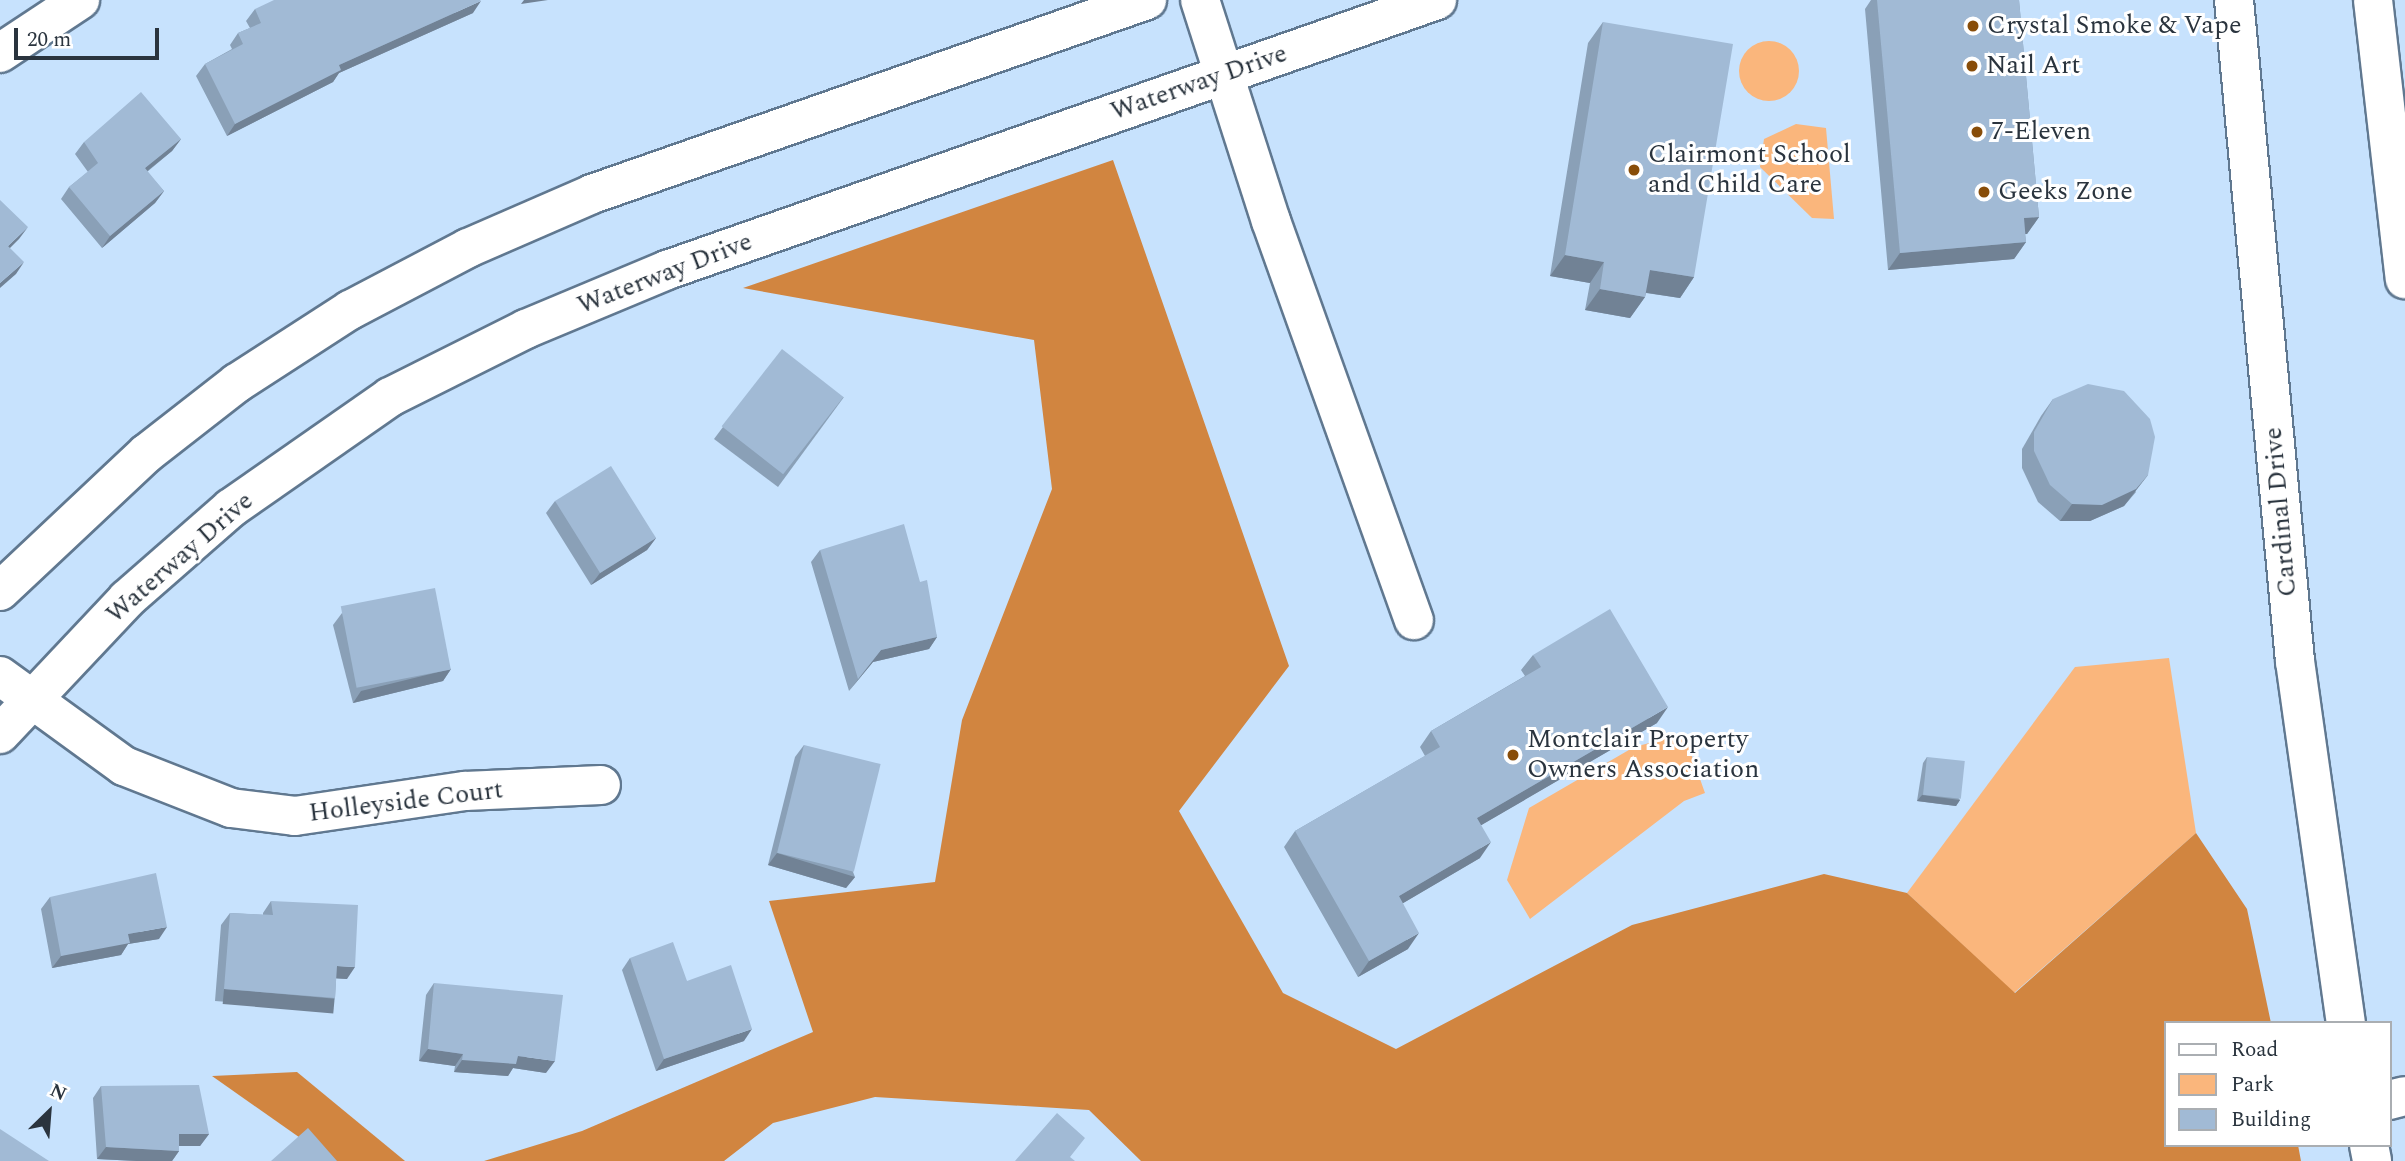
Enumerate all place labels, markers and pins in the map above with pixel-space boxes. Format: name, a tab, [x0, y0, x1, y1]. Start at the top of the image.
place label: Crystal Smoke & Vape	[1987, 10, 2242, 42]
marker: Crystal Smoke & Vape	[1965, 18, 1981, 34]
place label: Nail Art	[1986, 50, 2081, 82]
marker: Nail Art	[1964, 58, 1980, 74]
place label: 7-Eleven	[1991, 116, 2091, 148]
marker: 7-Eleven	[1969, 124, 1985, 140]
place label: Clairmont School and Child Care	[1648, 139, 1851, 200]
marker: Clairmont School and Child Care	[1626, 162, 1642, 178]
place label: Geeks Zone	[1998, 176, 2133, 208]
marker: Geeks Zone	[1976, 184, 1992, 200]
place label: Montclair Property Owners Association	[1527, 724, 1759, 786]
marker: Montclair Property Owners Association	[1505, 747, 1521, 763]

